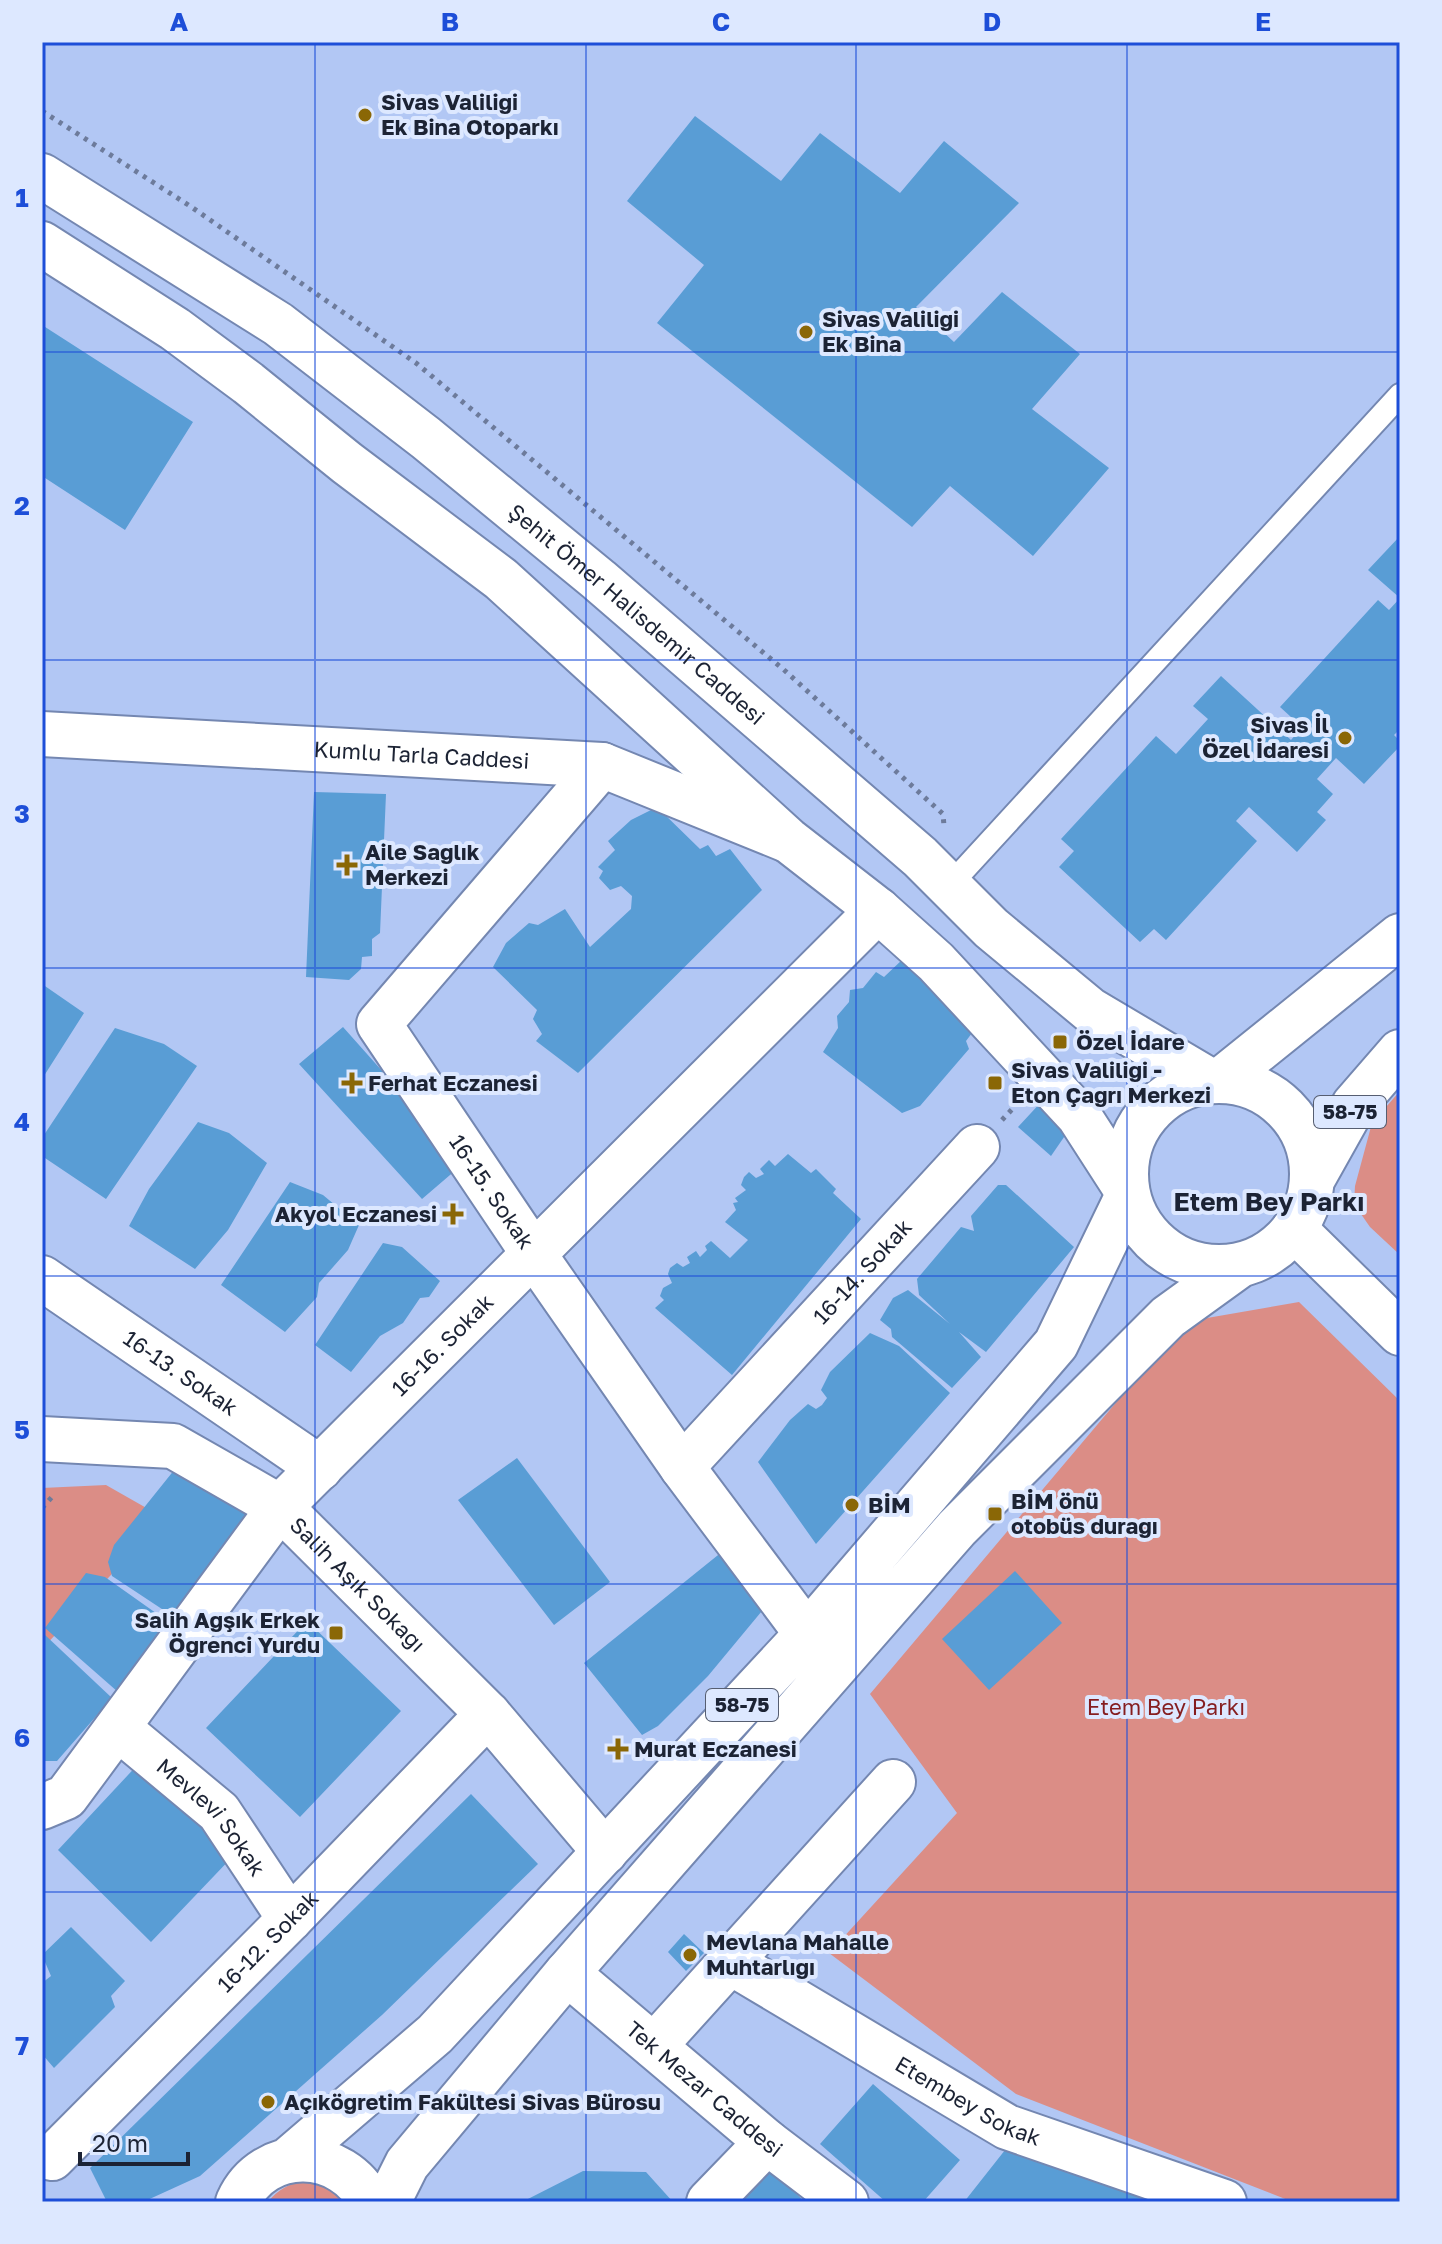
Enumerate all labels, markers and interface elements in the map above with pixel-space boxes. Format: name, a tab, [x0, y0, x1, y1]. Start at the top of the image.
text: A	[170, 6, 189, 37]
text: B	[441, 6, 459, 37]
text: C	[712, 6, 730, 37]
text: D	[983, 6, 1001, 37]
text: E	[1255, 6, 1271, 37]
place label: Sivas Valiliği Ek Bina Otoparkı	[381, 88, 559, 140]
marker: Sivas Valiliği Ek Bina Otoparkı	[356, 106, 374, 124]
text: 1	[15, 182, 29, 213]
place label: Sivas Valiliği Ek Bina	[822, 305, 959, 357]
marker: Sivas Valiliği Ek Bina	[797, 323, 815, 341]
text: 2	[14, 490, 30, 521]
street label: Şehit Ömer Halisdemir Caddesi	[503, 497, 771, 730]
place label: Sivas İl Özel İdaresi	[1202, 711, 1329, 763]
marker: Sivas İl Özel İdaresi	[1336, 729, 1354, 747]
street label: Kumlu Tarla Caddesi	[313, 735, 530, 774]
text: 3	[14, 798, 30, 829]
place label: Aile Sağlık Merkezi	[365, 838, 480, 890]
marker: Aile Sağlık Merkezi	[336, 854, 358, 876]
place label: Özel İdare	[1076, 1028, 1185, 1055]
marker: Özel İdare	[1051, 1033, 1069, 1051]
place label: Sivas Valiliği - Eton Çağrı Merkezi	[1011, 1056, 1211, 1108]
place label: Ferhat Eczanesi	[368, 1069, 538, 1096]
marker: Ferhat Eczanesi	[343, 1074, 361, 1092]
marker: Sivas Valiliği - Eton Çağrı Merkezi	[986, 1074, 1004, 1092]
road number: 58-75	[1314, 1096, 1386, 1128]
text: 4	[14, 1106, 30, 1137]
street label: 16-15. Sokak	[444, 1129, 540, 1254]
district label: Etem Bey Parkı	[1174, 1186, 1364, 1217]
place label: Akyol Eczanesi	[275, 1200, 437, 1227]
marker: Akyol Eczanesi	[444, 1205, 462, 1223]
street label: 16-14. Sokak	[807, 1213, 917, 1329]
street label: 16-16. Sokak	[386, 1288, 499, 1401]
street label: 16-13. Sokak	[119, 1324, 243, 1421]
text: 5	[14, 1414, 30, 1445]
place label: BİM önü otobüs durağı	[1011, 1487, 1158, 1539]
place label: BİM	[868, 1491, 911, 1518]
marker: BİM	[843, 1496, 861, 1514]
marker: BİM önü otobüs durağı	[986, 1505, 1004, 1523]
street label: Salih Aşık Sokağı	[285, 1511, 431, 1657]
place label: Salih Ağşık Erkek Öğrenci Yurdu	[134, 1606, 320, 1658]
marker: Salih Ağşık Erkek Öğrenci Yurdu	[327, 1624, 345, 1642]
road number: 58-75	[706, 1689, 778, 1721]
park label: Etem Bey Parkı	[1087, 1693, 1245, 1720]
text: 6	[14, 1722, 30, 1753]
place label: Murat Eczanesi	[634, 1735, 797, 1762]
marker: Murat Eczanesi	[609, 1740, 627, 1758]
street label: Mevlevi Sokak	[152, 1752, 272, 1881]
street label: 16-12. Sokak	[211, 1884, 323, 1997]
place label: Mevlana Mahalle Muhtarlığı	[706, 1928, 889, 1980]
marker: Mevlana Mahalle Muhtarlığı	[681, 1946, 699, 1964]
street label: Tek Mezar Caddesi	[621, 2015, 789, 2162]
text: 7	[15, 2030, 29, 2061]
street label: Etembey Sokak	[891, 2050, 1045, 2151]
place label: Açıköğretim Fakültesi Sivas Bürosu	[284, 2088, 661, 2115]
marker: Açıköğretim Fakültesi Sivas Bürosu	[259, 2093, 277, 2111]
scale bar	[80, 2116, 188, 2166]
text: 20 m	[92, 2128, 148, 2157]

